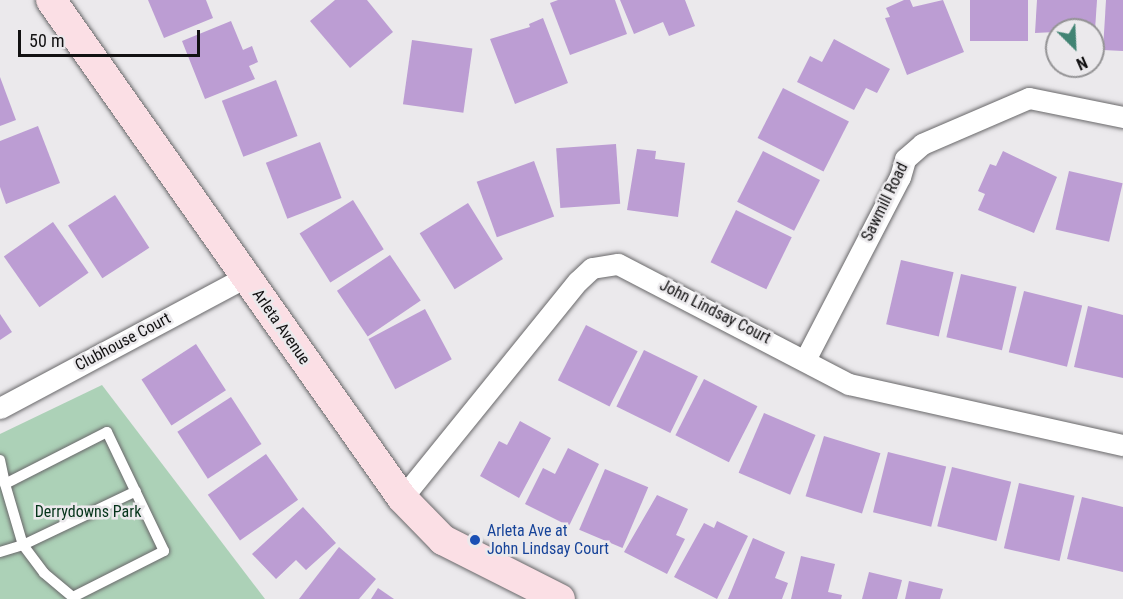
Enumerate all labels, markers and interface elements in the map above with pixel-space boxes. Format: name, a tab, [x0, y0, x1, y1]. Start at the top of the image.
scale bar	[21, 18, 202, 56]
north arrow	[1045, 18, 1105, 78]
text: 50 m	[29, 30, 64, 51]
text: N	[1073, 52, 1090, 74]
street label: Sawmill Road	[858, 159, 912, 245]
street label: John Lindsay Court	[656, 276, 774, 348]
street label: Arleta Avenue	[248, 286, 314, 368]
street label: Clubhouse Court	[72, 309, 174, 375]
park label: Derrydowns Park	[35, 502, 141, 522]
place label: Arleta Ave at John Lindsay Court	[487, 521, 609, 559]
marker: Arleta Ave at John Lindsay Court	[468, 533, 482, 547]

